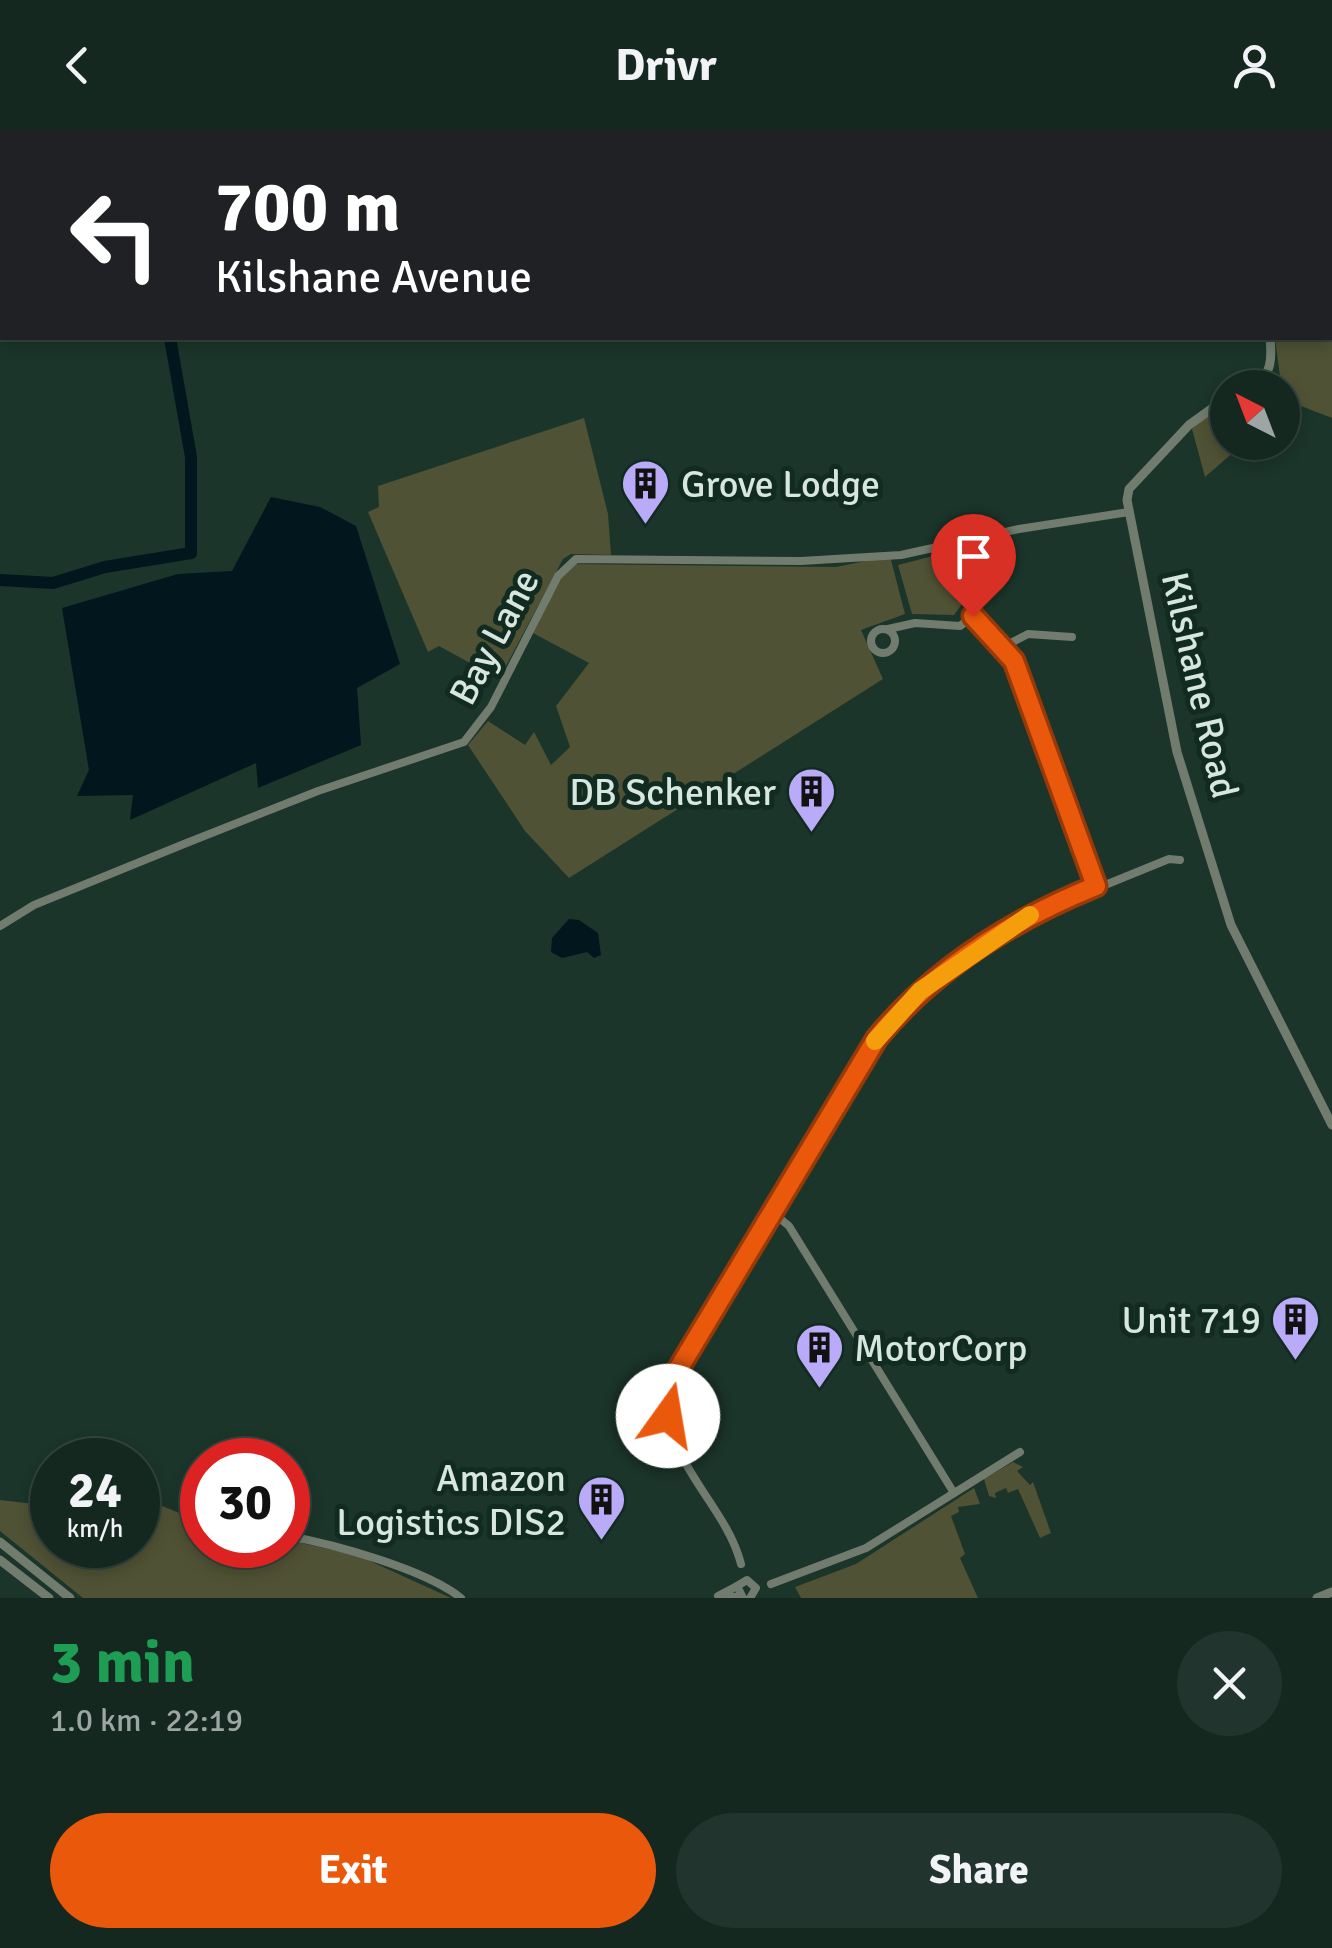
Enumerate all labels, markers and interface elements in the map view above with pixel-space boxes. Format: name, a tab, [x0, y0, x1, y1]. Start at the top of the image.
icon: back	[50, 38, 105, 93]
text: Drivr	[615, 38, 717, 93]
icon: person	[1227, 38, 1282, 93]
text: 700 m	[215, 164, 400, 250]
icon: left	[50, 170, 180, 300]
text: Kilshane Avenue	[215, 250, 532, 305]
north arrow	[1210, 370, 1300, 460]
map controls	[1210, 370, 1300, 460]
building icon: Grove Lodge	[620, 458, 672, 526]
place label: Grove Lodge	[681, 461, 880, 508]
pin	[931, 514, 1016, 617]
icon: arrive	[946, 529, 1001, 584]
street label: Bay Lane	[439, 562, 550, 713]
street label: Kilshane Road	[1151, 568, 1248, 803]
building icon: DB Schenker	[785, 766, 837, 834]
place label: DB Schenker	[569, 769, 776, 816]
building icon: Unit 719	[1270, 1294, 1322, 1362]
place label: Unit 719	[1122, 1297, 1261, 1344]
building icon: MotorCorp	[793, 1322, 845, 1390]
place label: MotorCorp	[854, 1325, 1027, 1372]
position arrow	[616, 1364, 720, 1468]
speed limit sign: 30	[180, 1438, 310, 1568]
place label: Amazon Logistics DIS2	[336, 1455, 566, 1546]
text: 24	[68, 1460, 122, 1522]
building icon: Amazon Logistics DIS2	[575, 1474, 627, 1542]
text: km/h	[67, 1513, 123, 1544]
text: 3 min	[50, 1626, 195, 1700]
button: close	[1177, 1631, 1282, 1736]
text: 1.0 km · 22:19	[50, 1701, 243, 1740]
button: Exit	[50, 1813, 656, 1928]
button: Share	[676, 1813, 1282, 1928]

